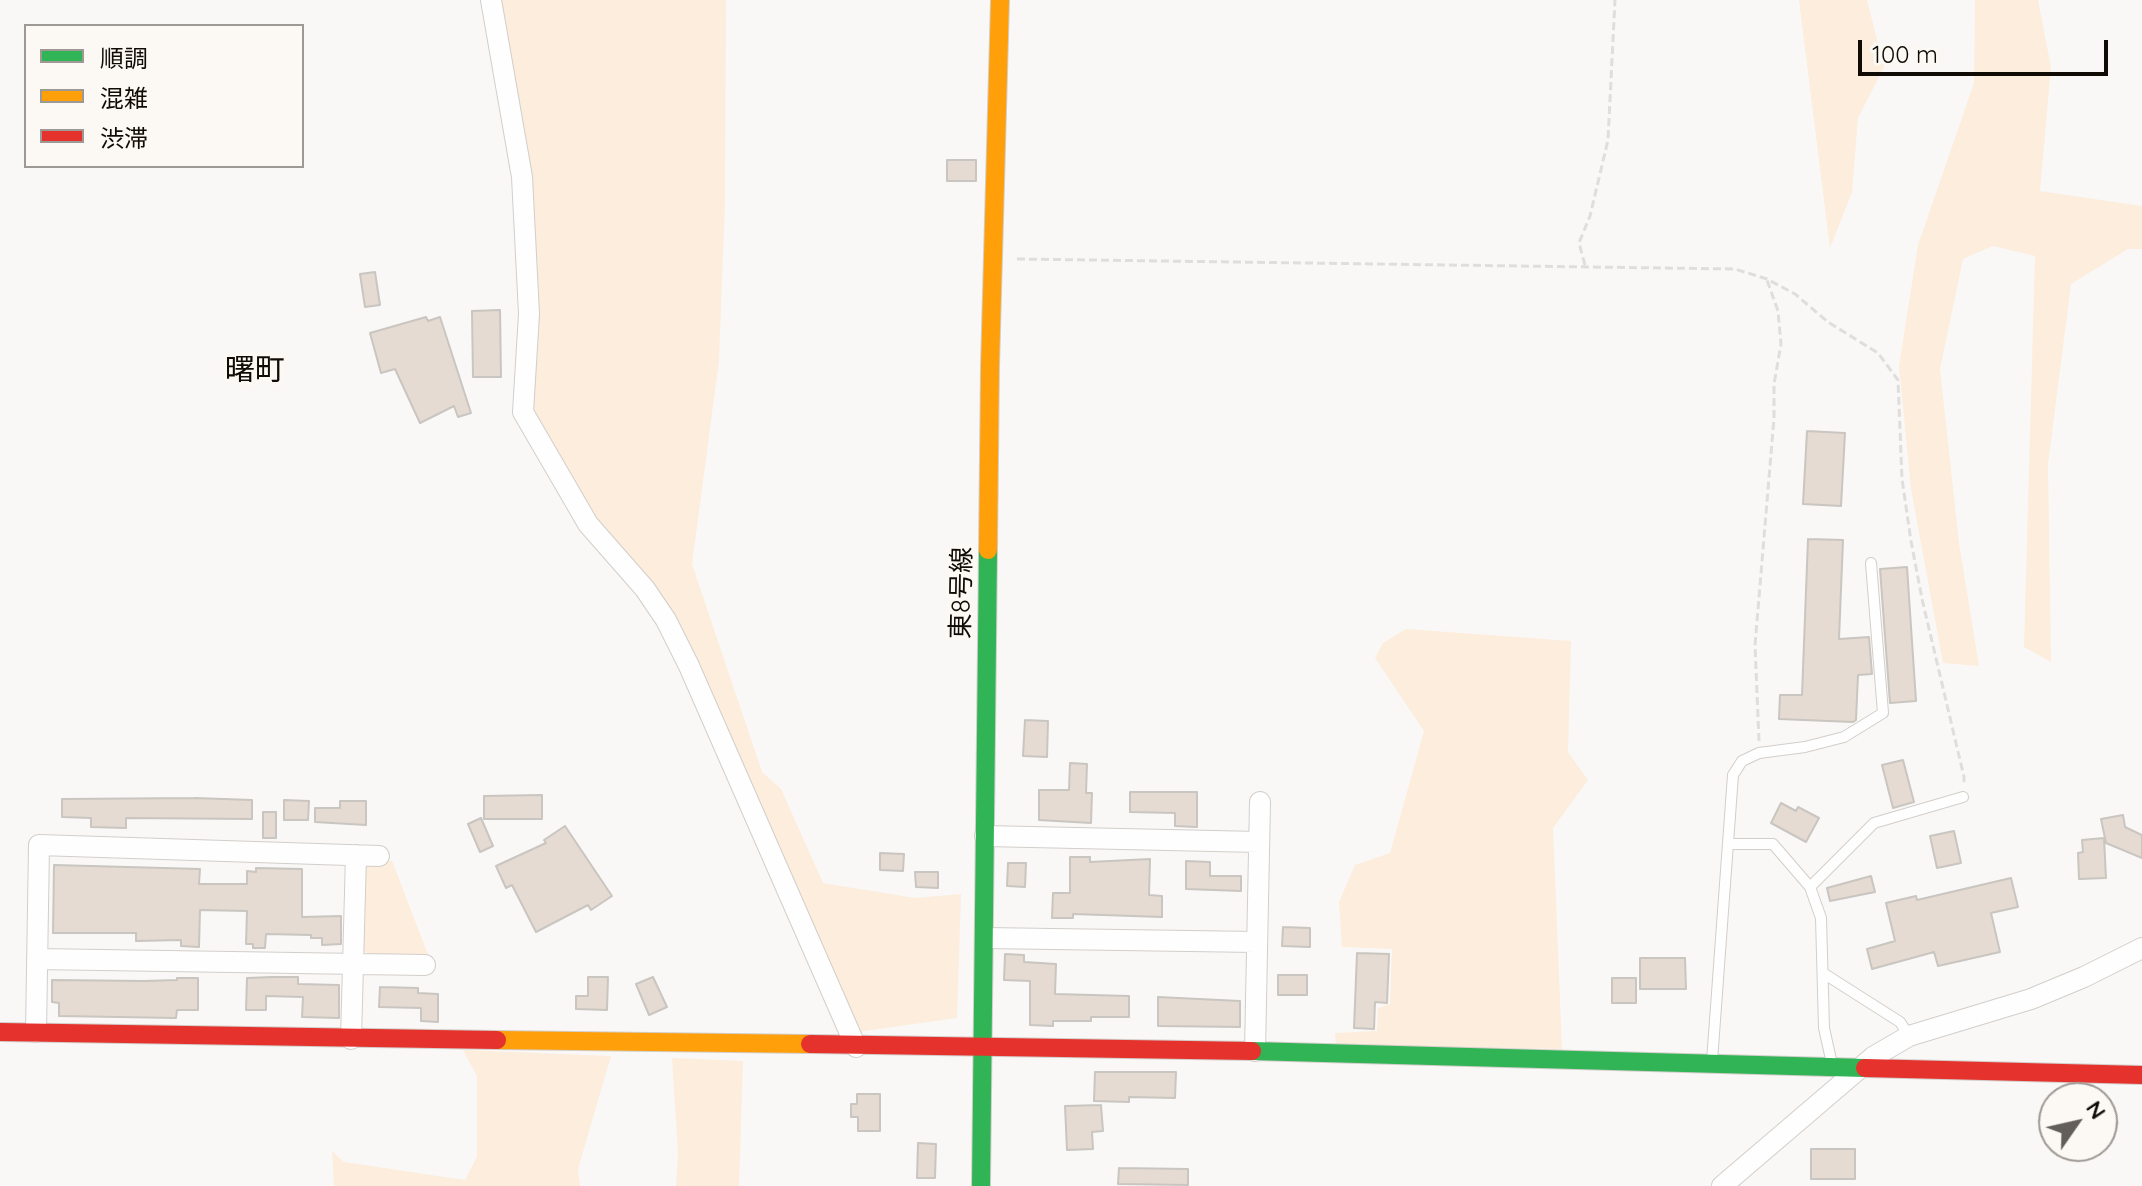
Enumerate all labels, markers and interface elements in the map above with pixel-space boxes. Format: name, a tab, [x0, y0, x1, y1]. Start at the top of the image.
legend	[24, 24, 304, 168]
scale bar	[1862, 24, 2112, 74]
text: 100 m	[1872, 39, 1938, 69]
text: 順調	[100, 43, 148, 73]
text: 混雑	[100, 83, 148, 113]
text: 渋滞	[100, 123, 148, 153]
district label: 曙町	[225, 353, 285, 389]
street label: 東8号線	[946, 547, 978, 639]
north arrow	[2038, 1082, 2118, 1162]
text: N	[2080, 1095, 2112, 1124]

